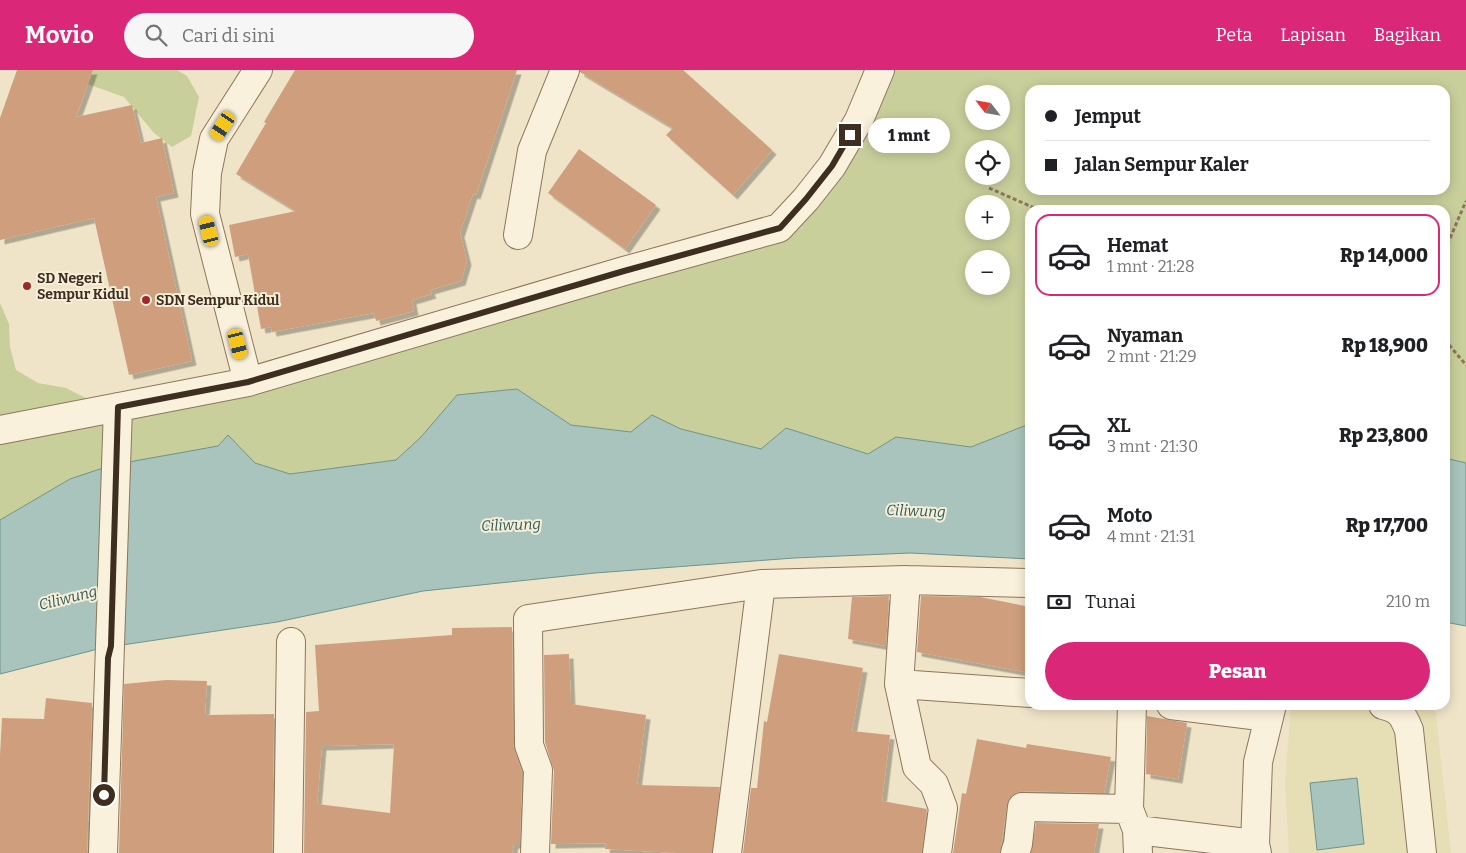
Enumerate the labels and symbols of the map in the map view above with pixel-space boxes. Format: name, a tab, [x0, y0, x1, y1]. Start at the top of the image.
north arrow	[965, 85, 1010, 130]
car	[208, 109, 237, 143]
callout: 1 mnt	[868, 118, 950, 152]
route end	[839, 124, 861, 146]
car	[198, 215, 219, 247]
place label: SD Negeri Sempur Kidul	[37, 270, 130, 303]
marker: SD Negeri Sempur Kidul	[21, 280, 33, 292]
place label: SDN Sempur Kidul	[156, 292, 280, 309]
marker: SDN Sempur Kidul	[140, 294, 152, 306]
car	[227, 328, 248, 360]
water label: Ciliwung	[886, 501, 946, 521]
water label: Ciliwung	[481, 515, 541, 535]
water label: Ciliwung	[37, 582, 99, 614]
route start	[93, 784, 115, 806]

